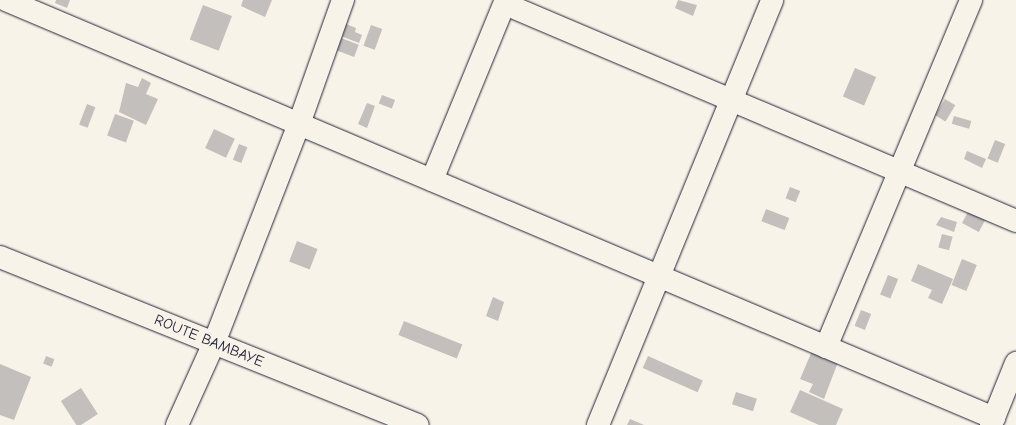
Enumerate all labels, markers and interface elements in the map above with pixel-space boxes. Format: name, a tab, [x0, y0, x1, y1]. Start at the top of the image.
street label: ROUTE BAMBAYE	[152, 311, 266, 371]

